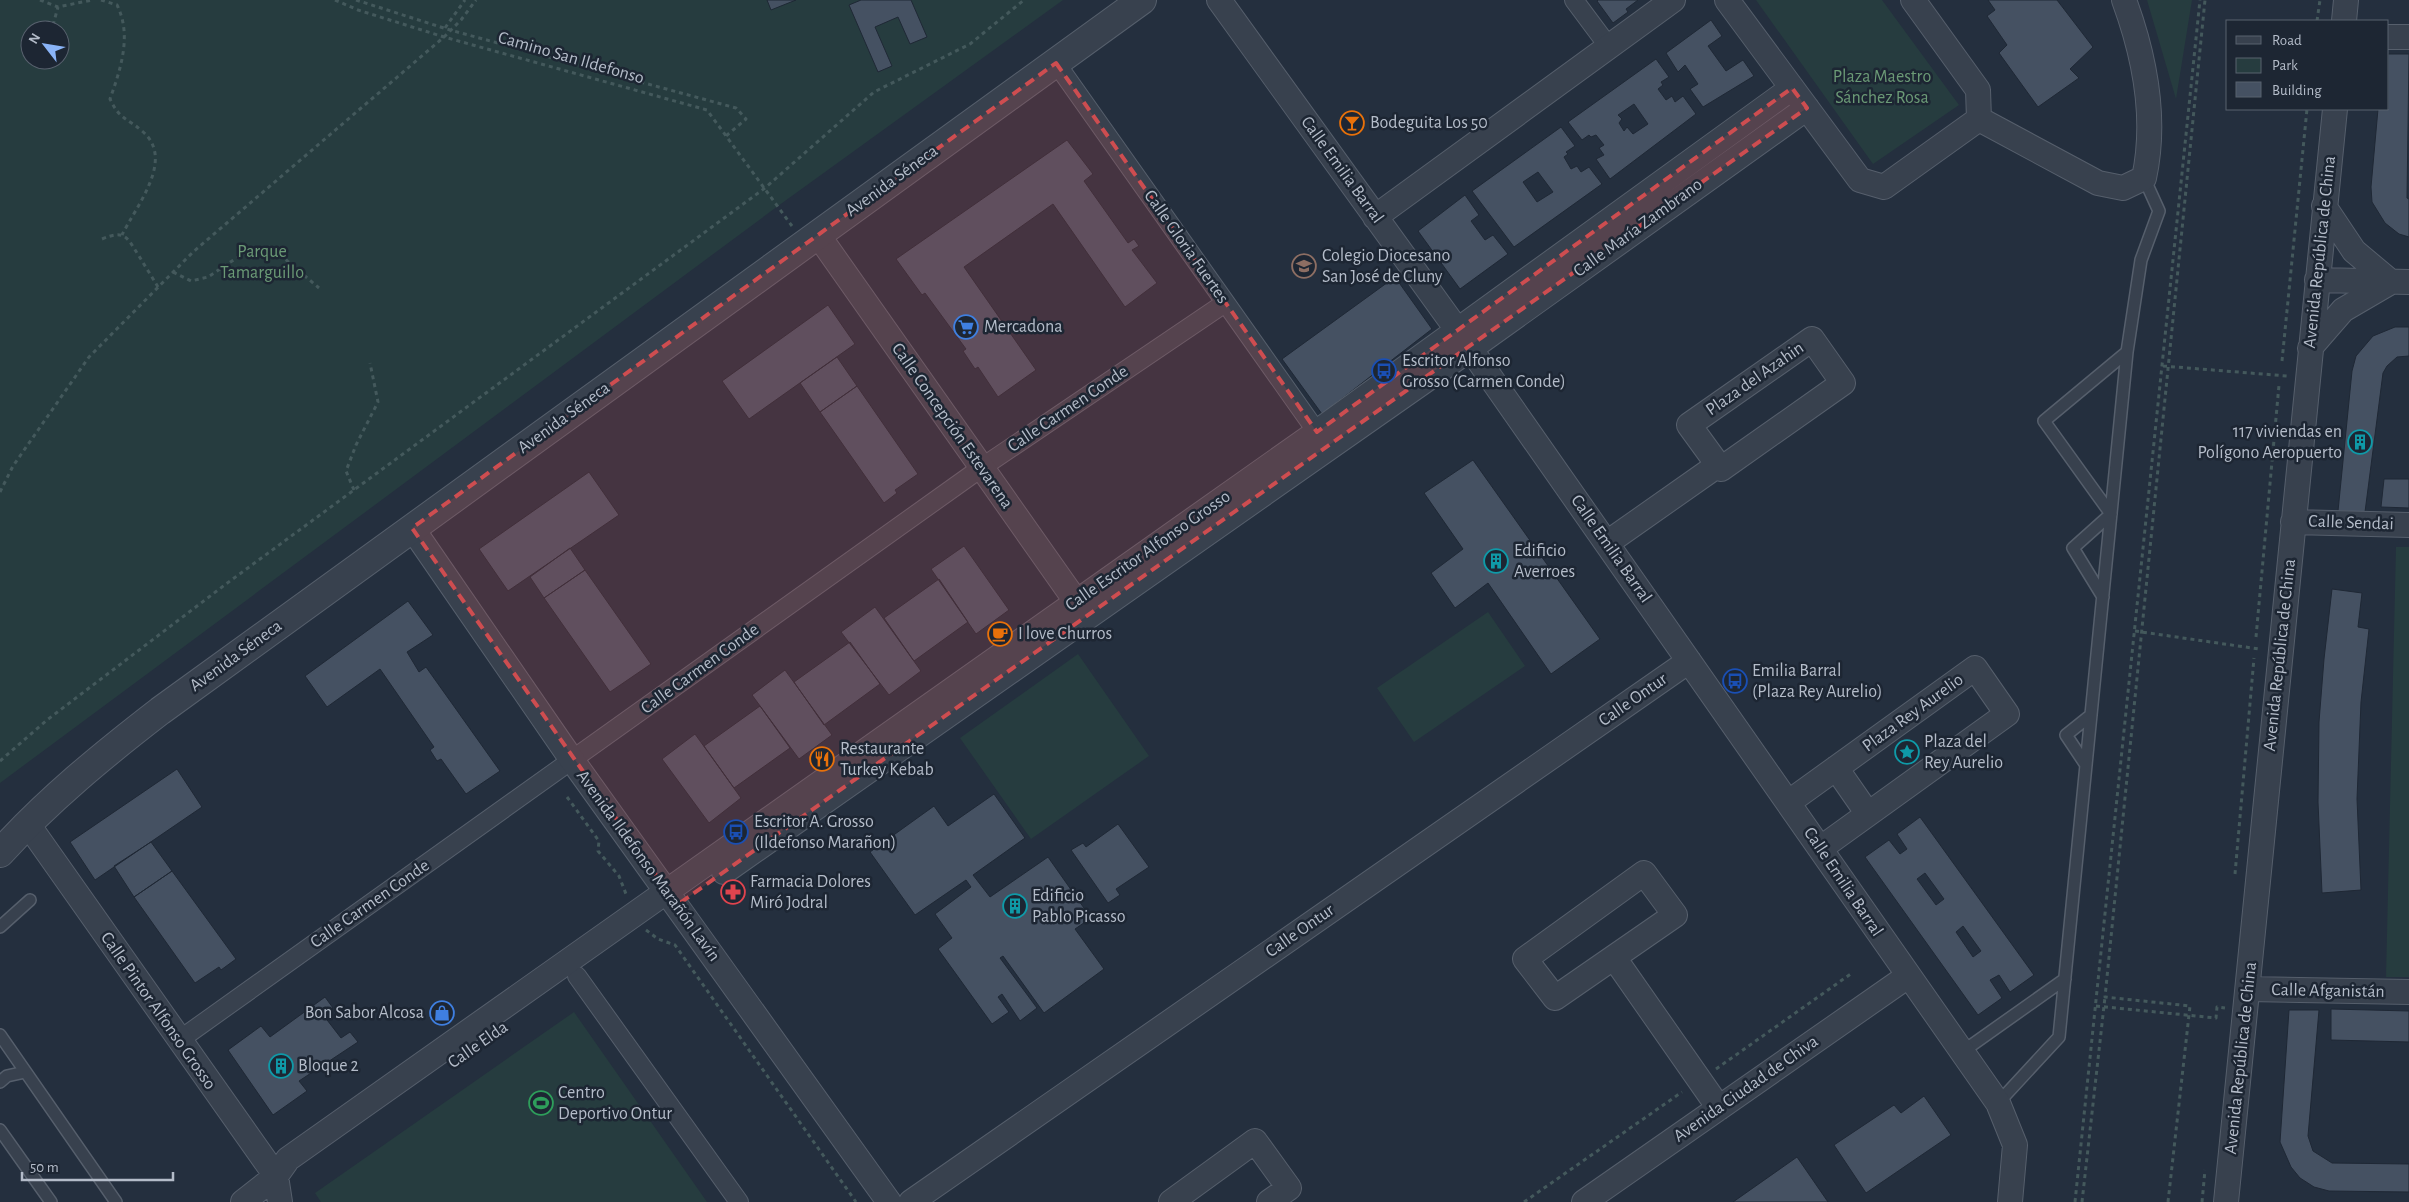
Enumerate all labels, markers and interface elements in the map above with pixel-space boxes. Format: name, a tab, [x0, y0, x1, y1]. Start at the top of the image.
north arrow	[20, 20, 70, 70]
legend	[2226, 20, 2389, 110]
street label: Camino San Ildefonso	[496, 28, 646, 88]
text: N	[26, 31, 43, 47]
text: Road	[2272, 33, 2302, 48]
text: Park	[2272, 58, 2298, 73]
park label: Plaza Maestro Sánchez Rosa	[1833, 68, 1931, 107]
text: Building	[2272, 83, 2322, 98]
bar icon: Bodeguita Los 50	[1339, 110, 1365, 136]
street label: Calle Emilia Barral	[1297, 113, 1387, 227]
place label: Bodeguita Los 50	[1370, 114, 1488, 132]
street label: Avenida Séneca	[843, 142, 941, 220]
street label: Avenida República de China	[2301, 155, 2339, 349]
street label: Calle María Zambrano	[1570, 175, 1706, 281]
street label: Calle Gloria Fuertes	[1140, 187, 1232, 307]
park label: Parque Tamarguillo	[220, 243, 304, 282]
place label: Colegio Diocesano San José de Cluny	[1322, 247, 1450, 286]
school or university icon: Colegio Diocesano San José de Cluny	[1291, 253, 1317, 279]
supermarket icon: Mercadona	[953, 314, 979, 340]
place label: Mercadona	[984, 318, 1063, 336]
street label: Plaza del Azahin	[1703, 339, 1807, 419]
street label: Calle Concepción Estevarena	[888, 340, 1016, 512]
place label: Escritor Alfonso Grosso (Carmen Conde)	[1402, 352, 1566, 391]
bus stop icon: Escritor Alfonso Grosso (Carmen Conde)	[1371, 358, 1397, 384]
street label: Calle Carmen Conde	[1005, 362, 1131, 456]
street label: Avenida Séneca	[515, 379, 613, 457]
place label: 117 viviendas en Polígono Aeropuerto	[2197, 423, 2342, 462]
building icon: 117 viviendas en Polígono Aeropuerto	[2347, 429, 2373, 455]
street label: Calle Escritor Alfonso Grosso	[1062, 487, 1234, 615]
street label: Calle Emilia Barral	[1567, 492, 1655, 606]
street label: Calle Sendai	[2308, 513, 2394, 533]
place label: Edificio Averroes	[1514, 542, 1575, 581]
building icon: Edificio Averroes	[1483, 548, 1509, 574]
street label: Avenida República de China	[2261, 558, 2299, 752]
street label: Avenida Séneca	[187, 617, 285, 695]
street label: Calle Carmen Conde	[638, 620, 762, 718]
cafe icon: I love Churros	[987, 621, 1013, 647]
place label: I love Churros	[1018, 625, 1112, 643]
place label: Emilia Barral (Plaza Rey Aurelio)	[1752, 662, 1883, 701]
bus stop icon: Emilia Barral (Plaza Rey Aurelio)	[1722, 668, 1748, 694]
street label: Calle Ontur	[1595, 670, 1671, 730]
street label: Plaza Rey Aurelio	[1859, 670, 1967, 756]
place label: Plaza del Rey Aurelio	[1924, 733, 2003, 772]
place icon: Plaza del Rey Aurelio	[1894, 739, 1920, 765]
place label: Restaurante Turkey Kebab	[840, 740, 934, 779]
restaurant icon: Restaurante Turkey Kebab	[809, 746, 835, 772]
street label: Avenida Ildefonso Marañón Lavín	[573, 767, 723, 965]
place label: Escritor A. Grosso (Ildefonso Marañon)	[754, 813, 896, 852]
bus stop icon: Escritor A. Grosso (Ildefonso Marañon)	[723, 819, 749, 845]
street label: Calle Emilia Barral	[1800, 824, 1886, 940]
street label: Calle Carmen Conde	[307, 856, 433, 952]
place label: Farmacia Dolores Miró Jodral	[750, 873, 871, 912]
pharmacy icon: Farmacia Dolores Miró Jodral	[720, 879, 746, 905]
place label: Edificio Pablo Picasso	[1032, 887, 1126, 926]
building icon: Edificio Pablo Picasso	[1002, 893, 1028, 919]
street label: Calle Ontur	[1262, 901, 1338, 961]
street label: Calle Pintor Alfonso Grosso	[97, 929, 219, 1093]
street label: Avenida República de China	[2222, 961, 2260, 1155]
street label: Calle Afganistán	[2271, 981, 2385, 1001]
shop icon: Bon Sabor Alcosa	[429, 1000, 455, 1026]
place label: Bon Sabor Alcosa	[305, 1004, 424, 1022]
street label: Calle Elda	[445, 1018, 511, 1072]
street label: Avenida Ciudad de Chiva	[1670, 1032, 1822, 1146]
building icon: Bloque 2	[268, 1053, 294, 1079]
place label: Bloque 2	[298, 1057, 359, 1075]
place label: Centro Deportivo Ontur	[558, 1084, 672, 1123]
sports icon: Centro Deportivo Ontur	[528, 1090, 554, 1116]
scale bar	[22, 1150, 174, 1182]
text: 50 m	[30, 1160, 59, 1175]

